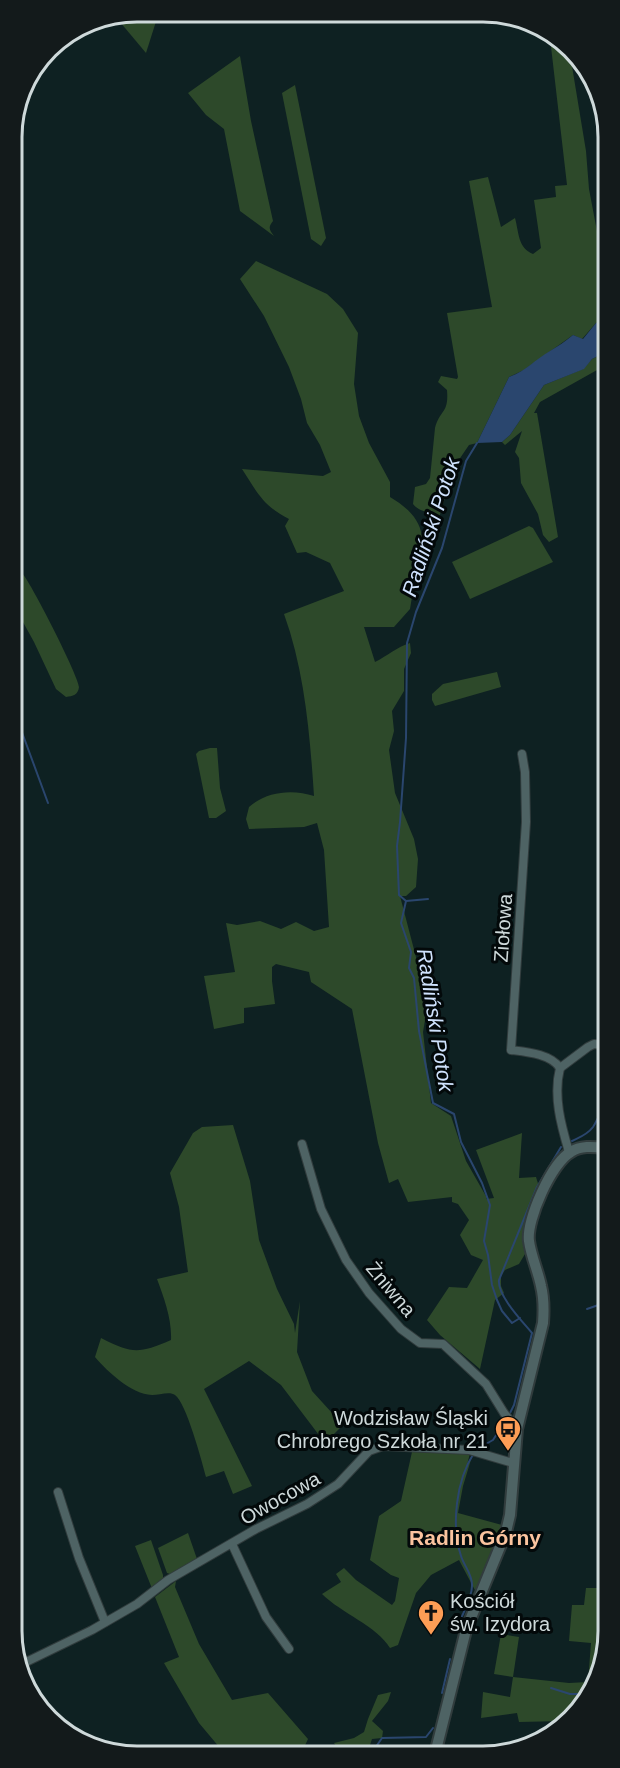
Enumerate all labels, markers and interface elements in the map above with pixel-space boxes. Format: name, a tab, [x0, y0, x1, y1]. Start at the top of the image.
water label: Radliński Potok	[397, 453, 464, 599]
street label: Ziołowa	[490, 892, 516, 963]
water label: Radliński Potok	[413, 947, 458, 1095]
street label: Żniwna	[362, 1257, 421, 1321]
place label: Wodzisław Śląski Chrobrego Szkoła nr 21	[277, 1406, 488, 1452]
bus stop icon: Wodzisław Śląski Chrobrego Szkoła nr 21	[493, 1414, 523, 1452]
street label: Owocowa	[236, 1467, 325, 1529]
district label: Radlin Górny	[409, 1526, 541, 1549]
place label: Kościół św. Izydora	[450, 1590, 551, 1635]
church icon: Kościół św. Izydora	[416, 1598, 446, 1636]

